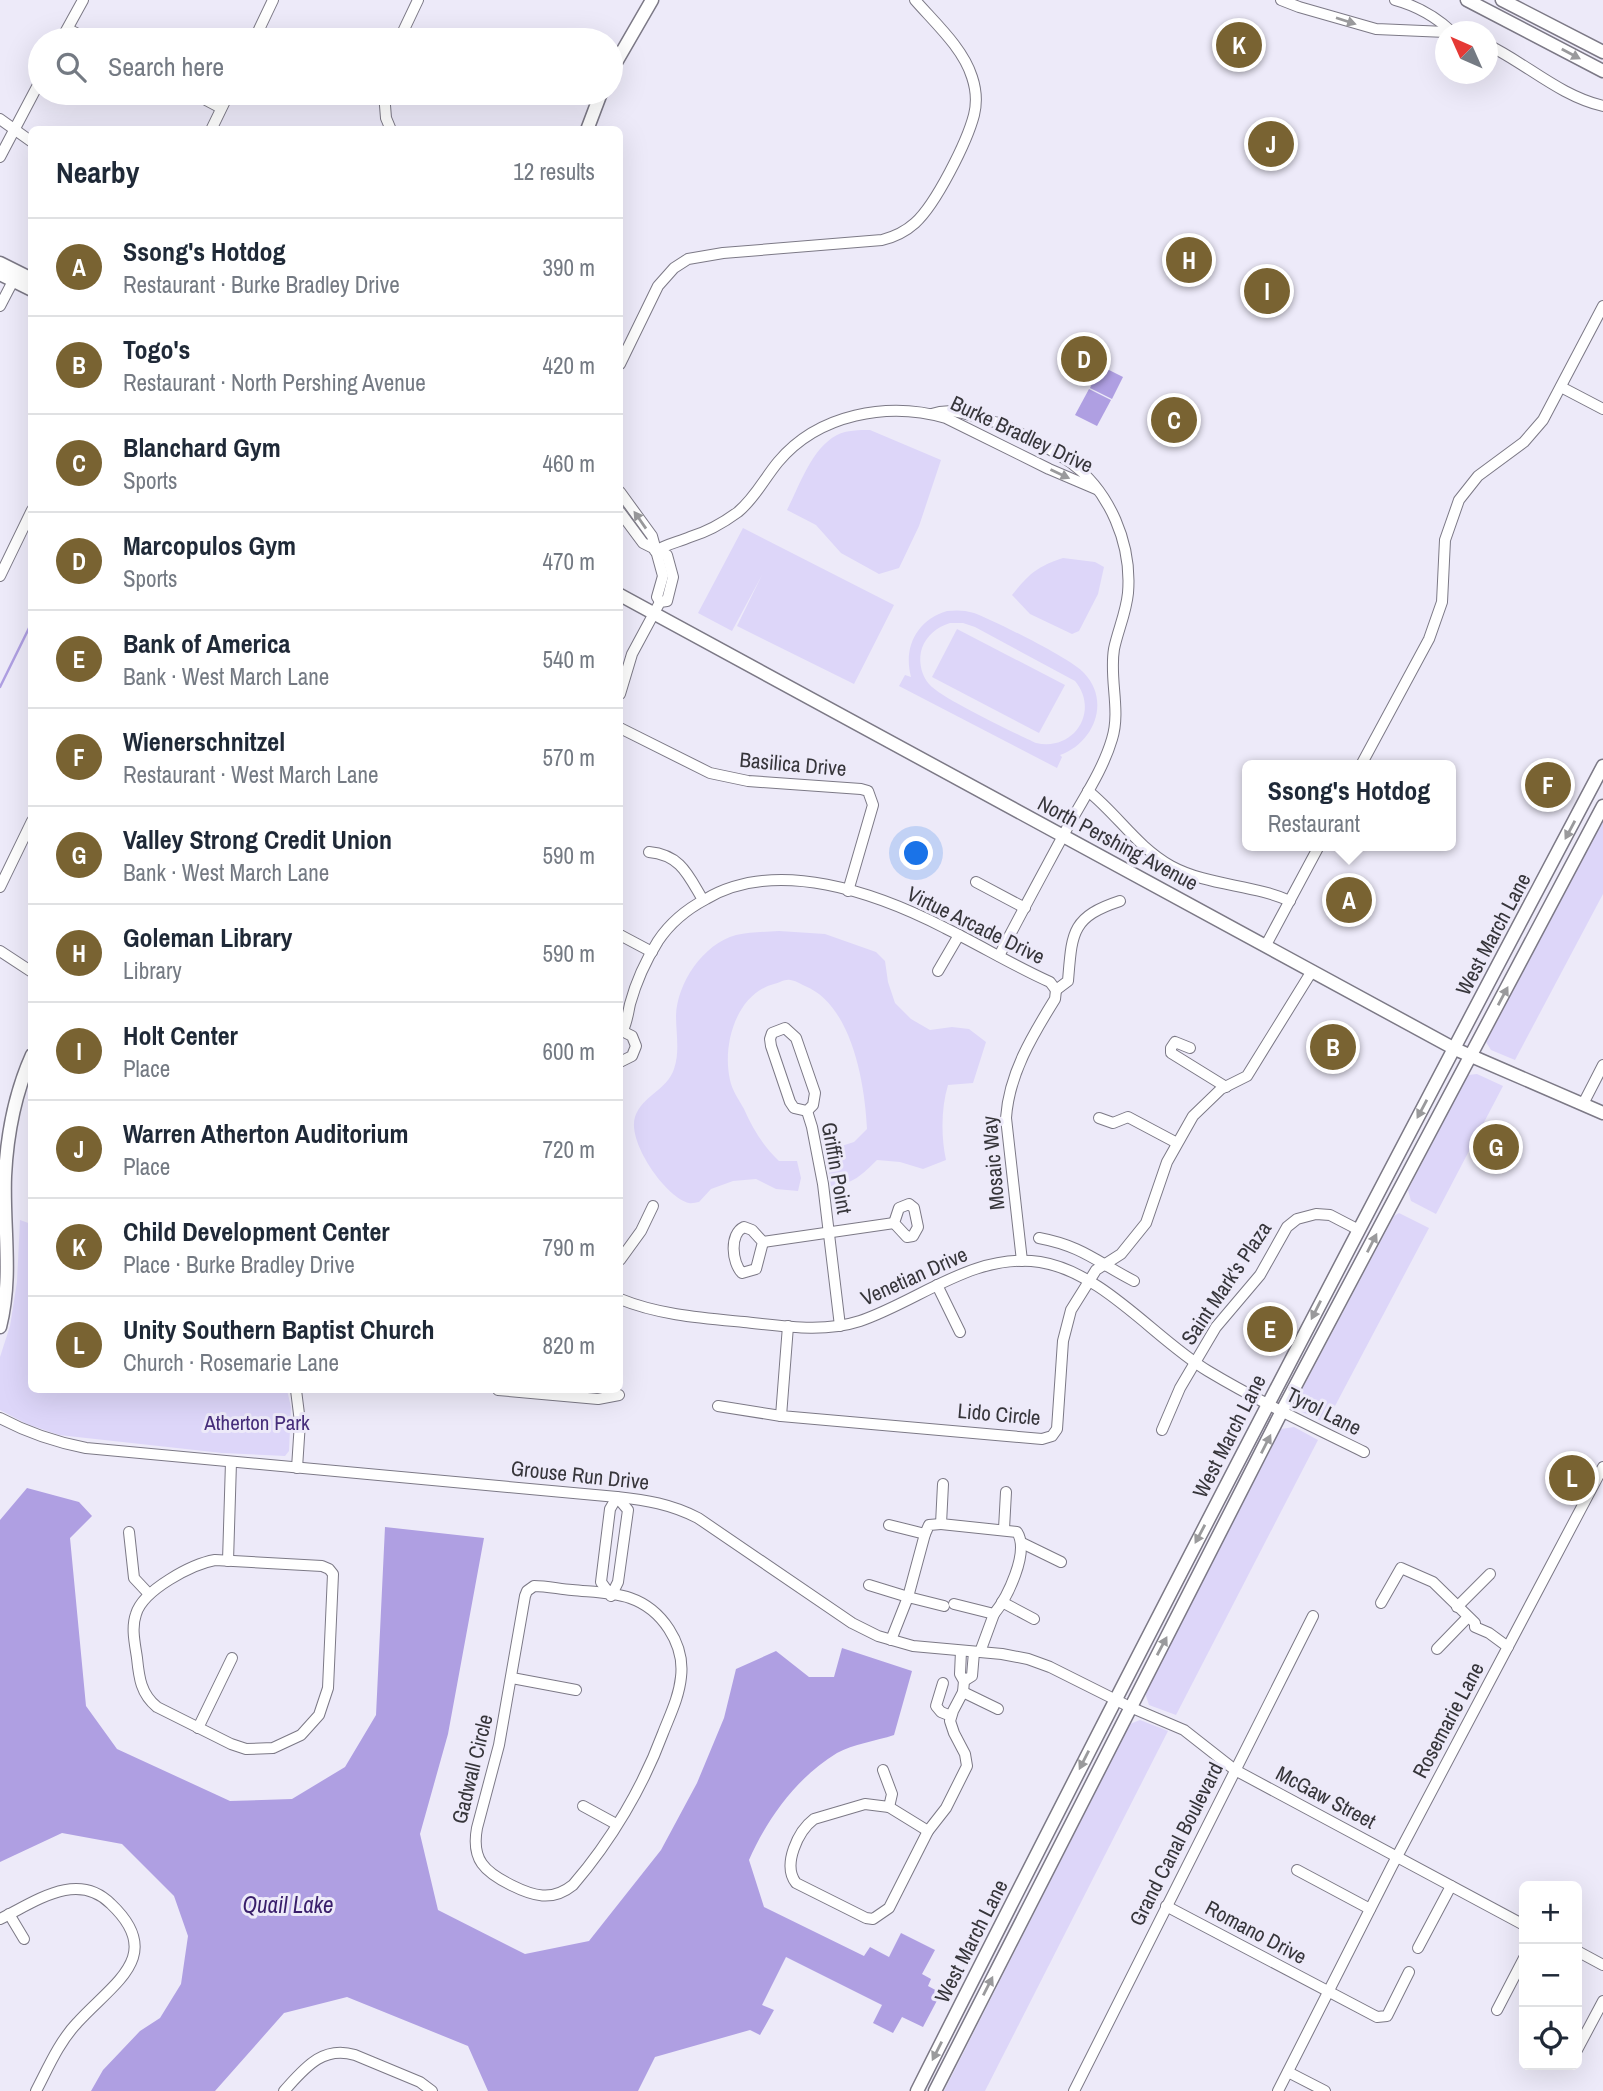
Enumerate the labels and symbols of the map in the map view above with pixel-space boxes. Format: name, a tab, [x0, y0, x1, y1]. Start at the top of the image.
one-way arrow	[1336, 16, 1357, 26]
pin: K	[1216, 19, 1262, 71]
north arrow	[1435, 21, 1498, 84]
one-way arrow	[1561, 49, 1581, 60]
pin: J	[1248, 118, 1294, 170]
pin: H	[1166, 234, 1212, 286]
pin: I	[1244, 265, 1290, 317]
pin: D	[1061, 333, 1107, 385]
street label: Burke Bradley Drive	[946, 388, 1098, 480]
pin: C	[1151, 394, 1197, 446]
one-way arrow	[1050, 469, 1070, 480]
one-way arrow	[633, 511, 647, 529]
street label: Basilica Drive	[738, 745, 848, 783]
pin: F	[1525, 759, 1571, 811]
street label: North Pershing Avenue	[1033, 788, 1203, 898]
one-way arrow	[1564, 820, 1575, 840]
your location	[899, 836, 933, 870]
street label: West March Lane	[1449, 868, 1537, 1000]
pin: A	[1326, 874, 1372, 926]
street label: Virtue Arcade Drive	[902, 879, 1050, 971]
one-way arrow	[1497, 986, 1508, 1006]
pin: B	[1310, 1021, 1356, 1073]
one-way arrow	[1417, 1099, 1429, 1119]
street label: Mosaic Way	[974, 1114, 1012, 1211]
street label: Griffin Point	[815, 1120, 859, 1216]
pin: G	[1473, 1121, 1519, 1173]
street label: Saint Mark's Plaza	[1174, 1215, 1278, 1350]
one-way arrow	[1365, 1232, 1377, 1252]
street label: Venetian Drive	[856, 1240, 972, 1312]
one-way arrow	[1311, 1300, 1322, 1320]
pin: E	[1247, 1303, 1293, 1355]
street label: West March Lane	[1186, 1369, 1272, 1503]
street label: Tyrol Lane	[1282, 1380, 1366, 1442]
street label: Lido Circle	[956, 1396, 1042, 1432]
park label: Atherton Park	[203, 1408, 310, 1437]
one-way arrow	[1260, 1434, 1271, 1454]
pin: L	[1549, 1452, 1595, 1504]
street label: Grouse Run Drive	[509, 1453, 651, 1497]
one-way arrow	[1195, 1524, 1207, 1544]
one-way arrow	[1156, 1636, 1167, 1656]
street label: Rosemarie Lane	[1405, 1657, 1491, 1783]
street label: Gadwall Circle	[444, 1711, 500, 1827]
one-way arrow	[1078, 1750, 1089, 1770]
street label: Grand Canal Boulevard	[1122, 1757, 1230, 1931]
street label: McGaw Street	[1271, 1759, 1381, 1836]
street label: West March Lane	[928, 1874, 1014, 2008]
water label: Quail Lake	[242, 1889, 334, 1920]
street label: Romano Drive	[1200, 1893, 1312, 1971]
one-way arrow	[982, 1976, 994, 1996]
one-way arrow	[932, 2041, 943, 2061]

